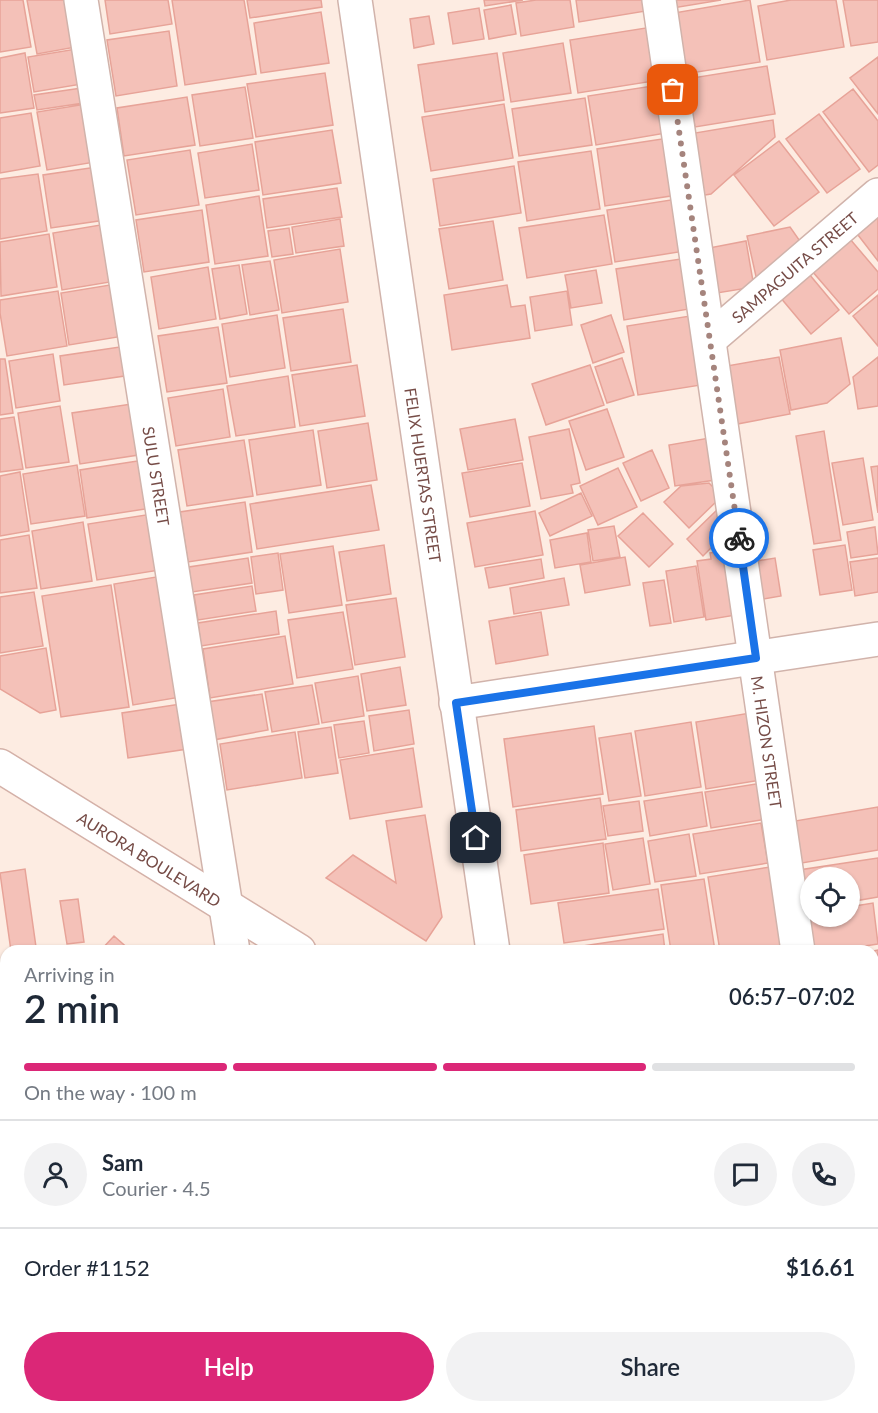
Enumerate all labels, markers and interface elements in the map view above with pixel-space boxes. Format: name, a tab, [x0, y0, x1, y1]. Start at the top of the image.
pin	[647, 64, 698, 115]
icon: bag	[656, 73, 689, 106]
street label: SAMPAGUITA STREET	[727, 207, 862, 326]
street label: FELIX HUERTAS STREET	[402, 386, 446, 564]
street label: SULU STREET	[140, 425, 174, 528]
courier	[709, 508, 769, 568]
icon: bike	[723, 522, 756, 555]
street label: M. HIZON STREET	[748, 674, 787, 810]
street label: AURORA BOULEVARD	[75, 807, 225, 910]
pin	[450, 812, 501, 863]
icon: home	[459, 821, 492, 854]
map controls	[800, 867, 860, 927]
button: locate	[800, 867, 860, 927]
text: Arriving in	[24, 962, 115, 986]
text: 06:57–07:02	[729, 983, 855, 1010]
text: 2 min	[24, 985, 120, 1031]
text: On the way · 100 m	[24, 1080, 197, 1104]
button: person	[24, 1143, 87, 1206]
button: chat	[714, 1143, 777, 1206]
button: phone	[792, 1143, 855, 1206]
text: Sam	[102, 1149, 144, 1176]
text: Courier · 4.5	[102, 1176, 211, 1200]
text: Order #1152	[24, 1254, 150, 1281]
text: $16.61	[786, 1254, 855, 1281]
button: Help	[24, 1332, 434, 1401]
button: Share	[446, 1332, 855, 1401]

